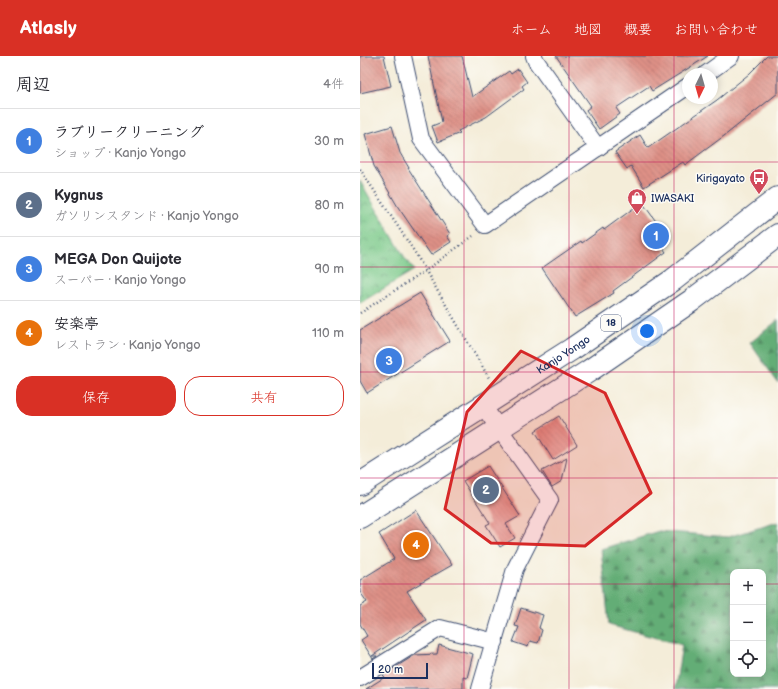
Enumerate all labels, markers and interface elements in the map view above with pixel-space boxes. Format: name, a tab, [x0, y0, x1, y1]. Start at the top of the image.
text: Atlasly	[20, 17, 77, 40]
text: ホーム	[511, 21, 552, 38]
text: 地図	[574, 21, 602, 38]
text: 概要	[624, 21, 652, 38]
text: お問い合わせ	[674, 21, 758, 38]
north arrow	[682, 68, 718, 104]
text: 周辺	[16, 75, 50, 95]
text: 4件	[323, 76, 344, 92]
text: ラブリークリーニング	[54, 123, 204, 142]
text: 1	[26, 133, 32, 149]
text: 30 m	[314, 133, 344, 149]
text: ショップ · Kanjo Yongo	[54, 145, 186, 161]
bus stop icon: Kirigayato	[748, 167, 770, 195]
place label: Kirigayato	[696, 172, 745, 185]
text: Kygnus	[54, 186, 103, 205]
shop icon: IWASAKI	[626, 187, 648, 215]
place label: IWASAKI	[651, 192, 695, 205]
text: 2	[25, 197, 33, 213]
text: 80 m	[315, 197, 344, 213]
text: ガソリンスタンド · Kanjo Yongo	[54, 208, 239, 224]
pin: 1	[643, 221, 669, 251]
text: MEGA Don Quijote	[54, 250, 182, 269]
text: 3	[25, 261, 33, 277]
text: 90 m	[315, 261, 344, 277]
text: スーパー · Kanjo Yongo	[54, 272, 186, 288]
text: 安楽亭	[54, 315, 99, 334]
road number: 18	[601, 315, 621, 331]
your location	[637, 321, 657, 341]
text: 4	[25, 325, 33, 341]
text: 110 m	[312, 325, 344, 341]
street label: Kanjo Yongo	[534, 332, 592, 376]
text: レストラン · Kanjo Yongo	[54, 337, 201, 353]
pin: 3	[376, 346, 402, 376]
button: 保存	[16, 376, 176, 416]
button: 共有	[184, 376, 344, 416]
pin: 2	[473, 475, 499, 505]
pin: 4	[403, 530, 429, 560]
map controls	[730, 569, 766, 677]
button: +	[730, 569, 766, 605]
button: −	[730, 605, 766, 641]
button: locate	[730, 641, 766, 677]
scale bar	[372, 661, 428, 680]
text: 20 m	[378, 663, 403, 676]

